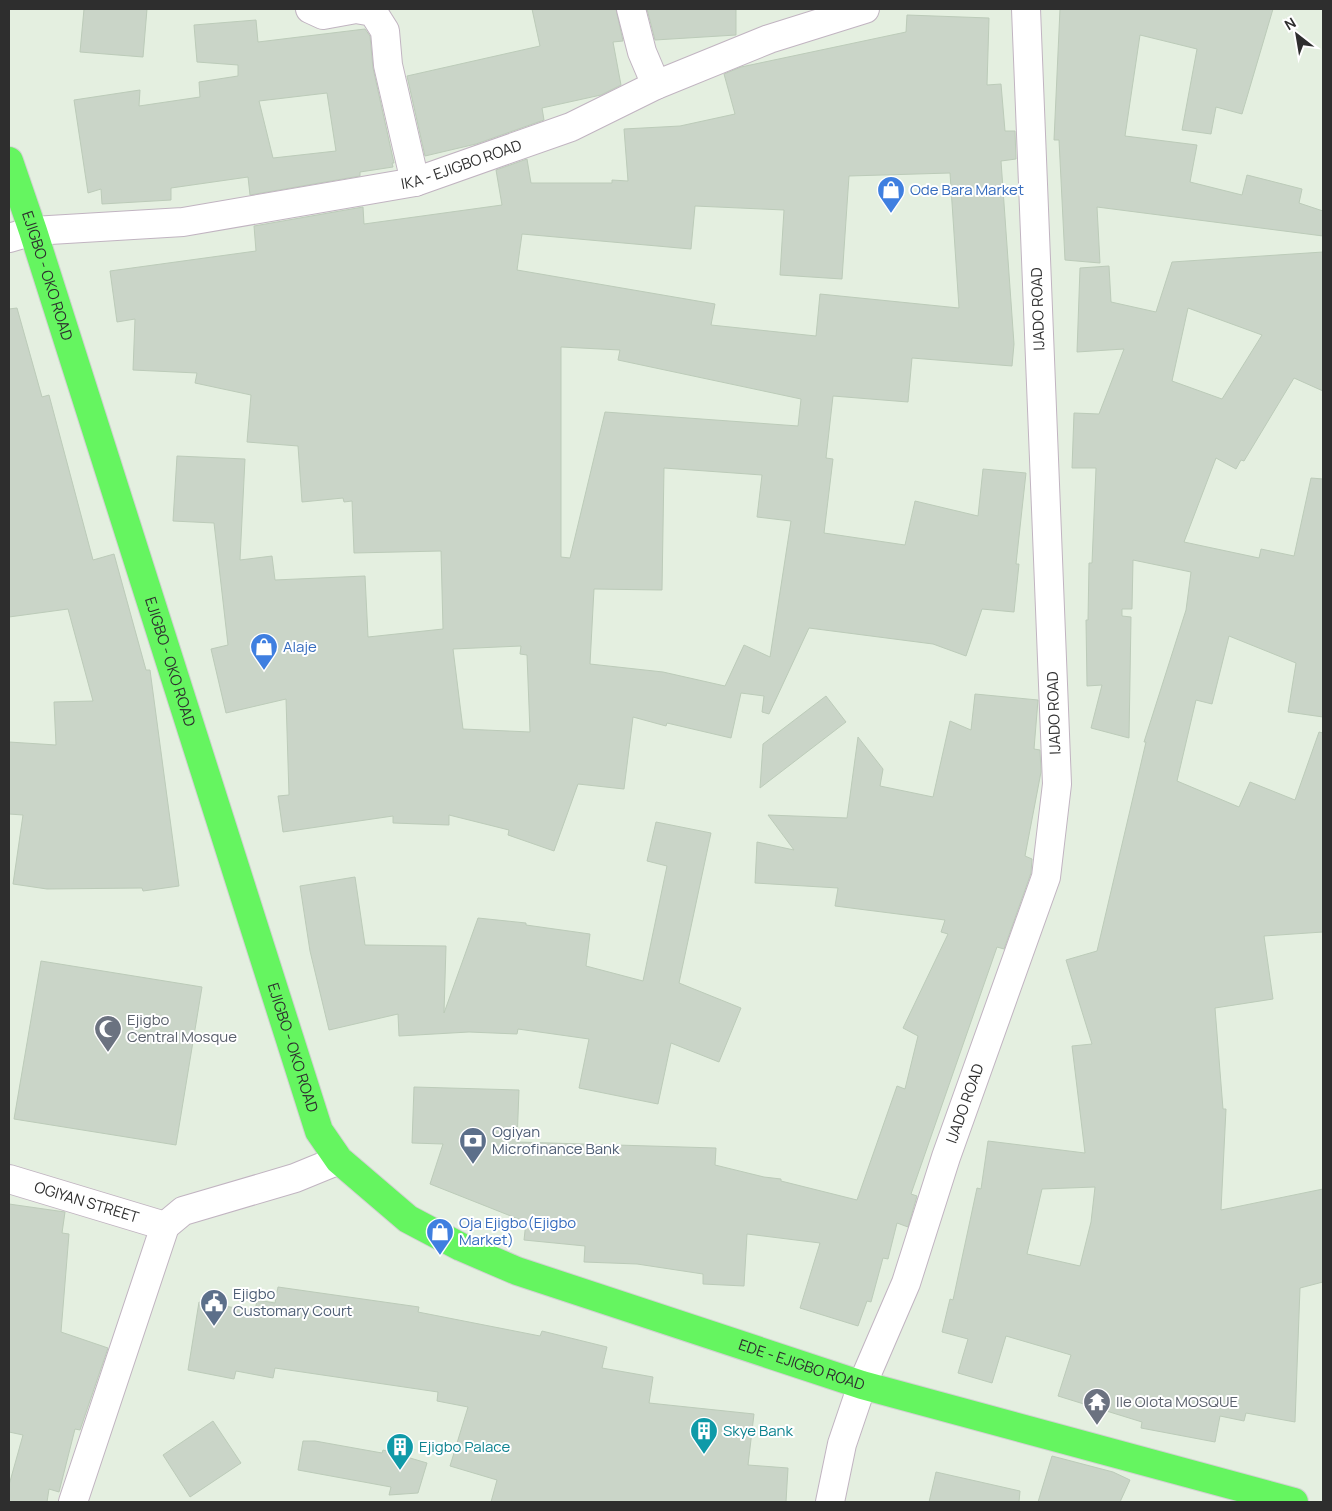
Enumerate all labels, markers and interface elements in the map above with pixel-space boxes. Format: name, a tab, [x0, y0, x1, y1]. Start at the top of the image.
north arrow	[1272, 10, 1322, 60]
text: N	[1281, 13, 1299, 34]
street label: IKA - EJIGBO ROAD	[399, 134, 525, 194]
shop icon: Ode Bara Market	[876, 175, 906, 214]
place label: Ode Bara Market	[910, 179, 1024, 200]
street label: EJIGBO - OKO ROAD	[17, 208, 78, 343]
street label: IJADO ROAD	[1026, 267, 1049, 351]
street label: EJIGBO - OKO ROAD	[140, 594, 201, 729]
shop icon: Alaje	[249, 632, 279, 671]
place label: Alaje	[283, 636, 317, 657]
street label: IJADO ROAD	[1042, 671, 1065, 755]
street label: EJIGBO - OKO ROAD	[263, 980, 323, 1115]
place label: Ejigbo Central Mosque	[127, 1009, 237, 1047]
mosque icon: Ejigbo Central Mosque	[93, 1014, 123, 1053]
street label: IJADO ROAD	[941, 1061, 988, 1146]
place label: Ogiyan Microfinance Bank	[492, 1121, 620, 1159]
bank icon: Ogiyan Microfinance Bank	[458, 1126, 488, 1165]
street label: OGIYAN STREET	[32, 1176, 142, 1228]
place label: Oja Ejigbo(Ejigbo Market)	[459, 1212, 576, 1250]
shop icon: Oja Ejigbo(Ejigbo Market)	[425, 1217, 455, 1256]
place label: Ejigbo Customary Court	[233, 1283, 352, 1321]
public building icon: Ejigbo Customary Court	[199, 1288, 229, 1327]
street label: EDE - EJIGBO ROAD	[736, 1334, 868, 1395]
temple icon: Ile Olota MOSQUE	[1082, 1387, 1112, 1426]
place label: Ile Olota MOSQUE	[1116, 1391, 1238, 1412]
building icon: Skye Bank	[689, 1416, 719, 1455]
place label: Skye Bank	[723, 1420, 794, 1441]
building icon: Ejigbo Palace	[385, 1432, 415, 1471]
place label: Ejigbo Palace	[419, 1436, 510, 1457]

